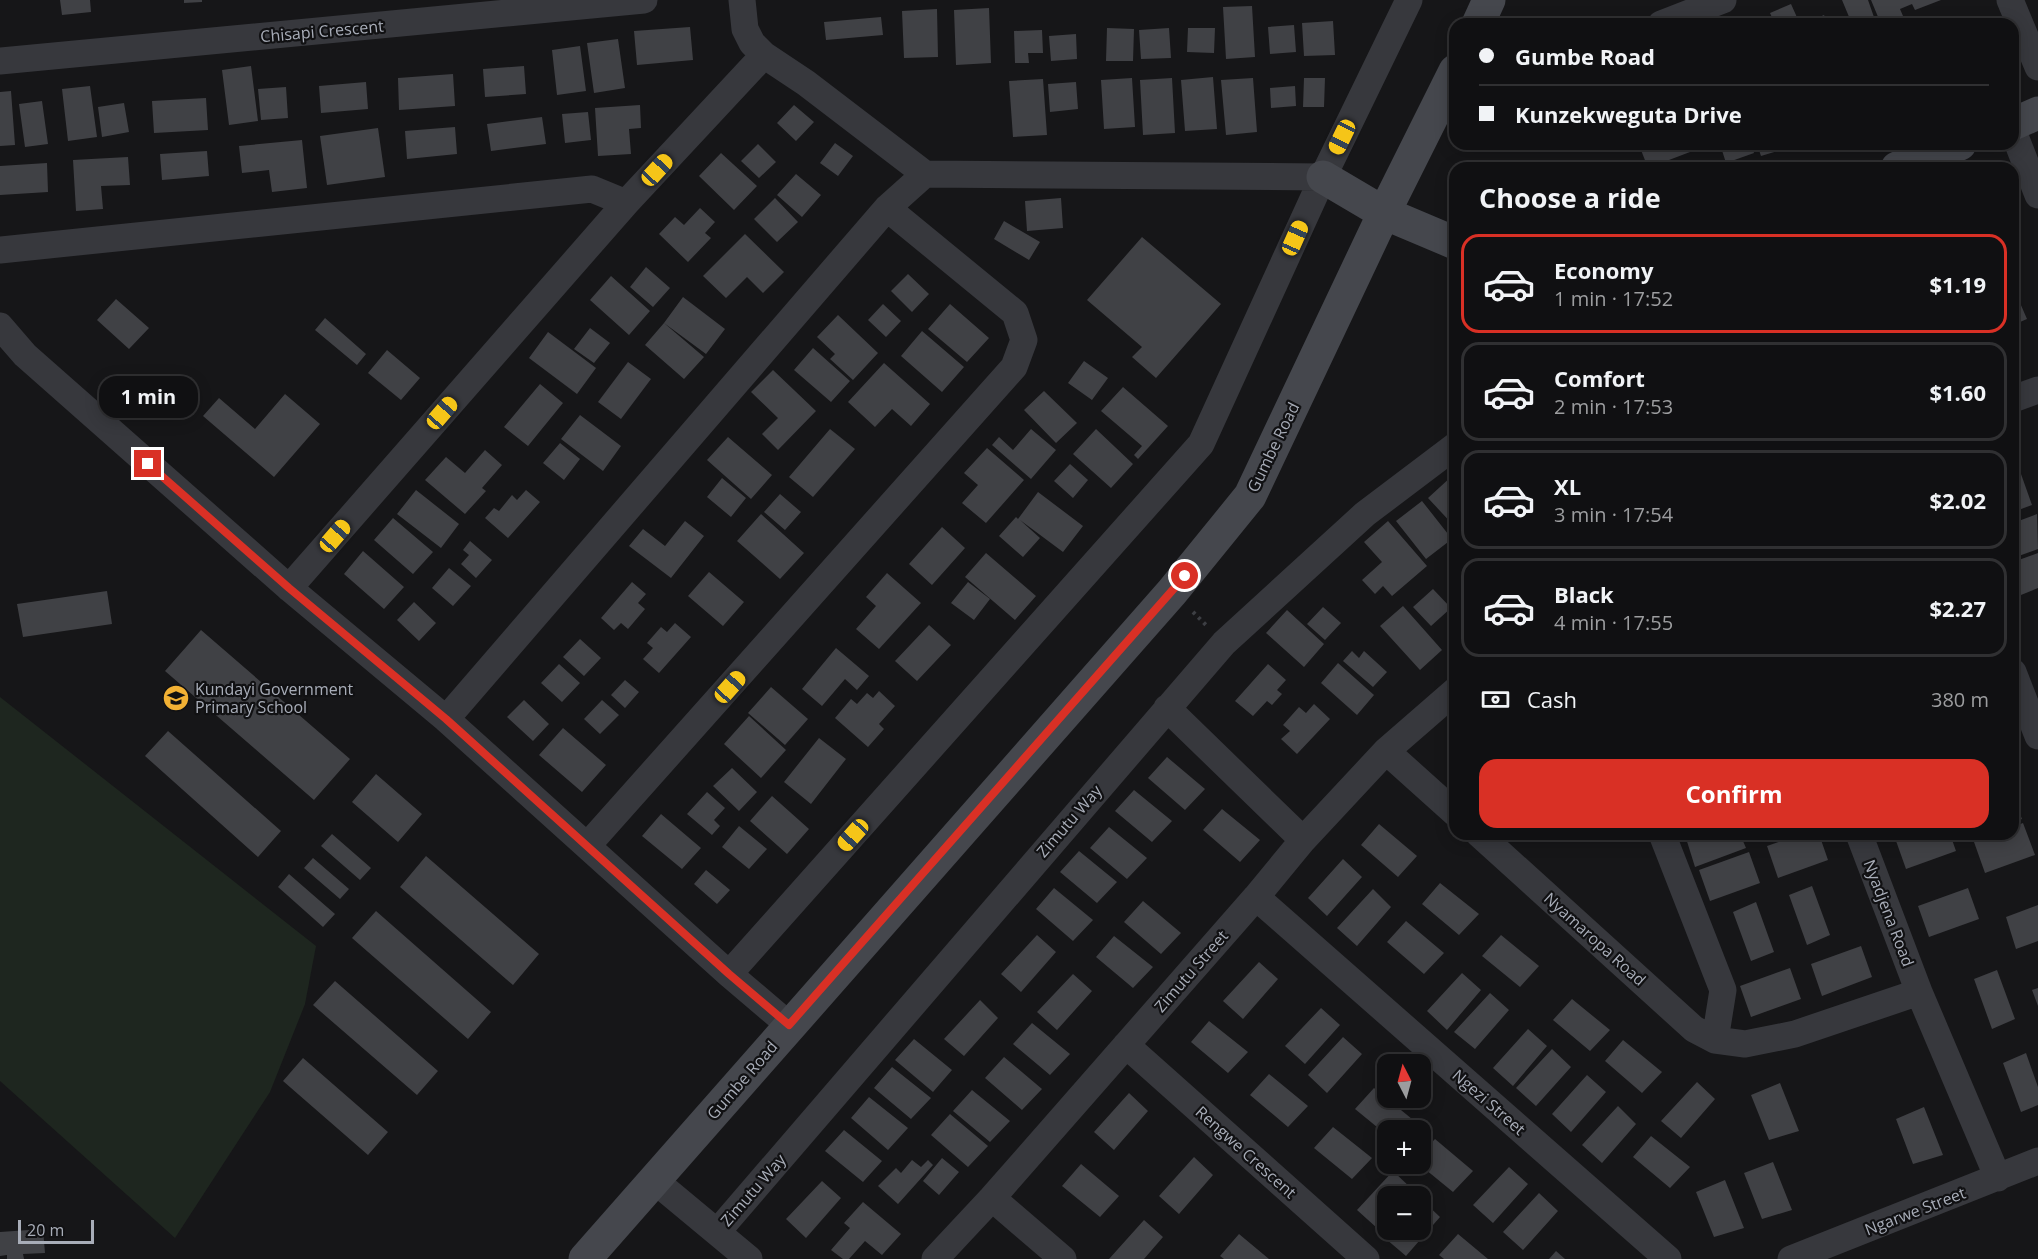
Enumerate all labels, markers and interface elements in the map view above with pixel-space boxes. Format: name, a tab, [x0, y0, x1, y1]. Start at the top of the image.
street label: Chisapi Crescent	[259, 15, 385, 47]
text: Gumbe Road	[1515, 41, 1655, 71]
text: Kunzekweguta Drive	[1515, 99, 1742, 129]
car	[1326, 117, 1358, 157]
car	[638, 151, 676, 189]
text: Choose a ride	[1479, 179, 1661, 216]
car	[1279, 218, 1311, 258]
text: Economy	[1554, 255, 1653, 285]
icon: car	[1482, 257, 1536, 311]
text: $1.19	[1929, 269, 1986, 299]
text: 1 min · 17:52	[1554, 285, 1673, 312]
text: Comfort	[1554, 363, 1645, 393]
icon: car	[1482, 365, 1536, 419]
callout: 1 min	[98, 377, 198, 419]
text: $1.60	[1929, 377, 1986, 407]
text: 1 min	[121, 383, 176, 410]
text: 2 min · 17:53	[1554, 393, 1673, 420]
car	[423, 394, 461, 432]
street label: Gumbe Road	[1242, 398, 1304, 496]
route end	[134, 450, 161, 477]
text: XL	[1554, 471, 1581, 501]
icon: car	[1482, 473, 1536, 527]
text: $2.02	[1929, 485, 1986, 515]
text: 3 min · 17:54	[1554, 501, 1673, 528]
car	[316, 517, 354, 555]
route start	[1171, 562, 1198, 589]
text: Black	[1554, 579, 1614, 609]
icon: car	[1482, 581, 1536, 635]
text: $2.27	[1929, 593, 1986, 623]
text: 4 min · 17:55	[1554, 609, 1673, 636]
car	[711, 668, 749, 706]
place label: Kundayi Government Primary School	[195, 678, 354, 718]
school or university icon: Kundayi Government Primary School	[161, 683, 191, 713]
icon: cash	[1479, 683, 1512, 716]
text: Cash	[1527, 684, 1577, 714]
text: 380 m	[1931, 686, 1989, 713]
button: Confirm	[1479, 759, 1989, 828]
street label: Zimutu Way	[1031, 779, 1107, 862]
car	[834, 816, 872, 854]
street label: Nyadjena Road	[1859, 856, 1919, 970]
street label: Nyamaropa Road	[1539, 887, 1651, 991]
street label: Zimutu Street	[1149, 925, 1233, 1017]
street label: Gumbe Road	[702, 1036, 782, 1124]
north arrow	[1377, 1054, 1431, 1108]
map controls	[1377, 1054, 1431, 1240]
street label: Ngezi Street	[1448, 1064, 1530, 1140]
street label: Rengwe Crescent	[1191, 1101, 1301, 1203]
button: +	[1377, 1120, 1431, 1174]
street label: Zimutu Way	[715, 1148, 791, 1231]
street label: Ngarwe Street	[1861, 1182, 1969, 1240]
button: −	[1377, 1186, 1431, 1240]
scale bar	[18, 1217, 94, 1244]
text: 20 m	[27, 1219, 64, 1241]

